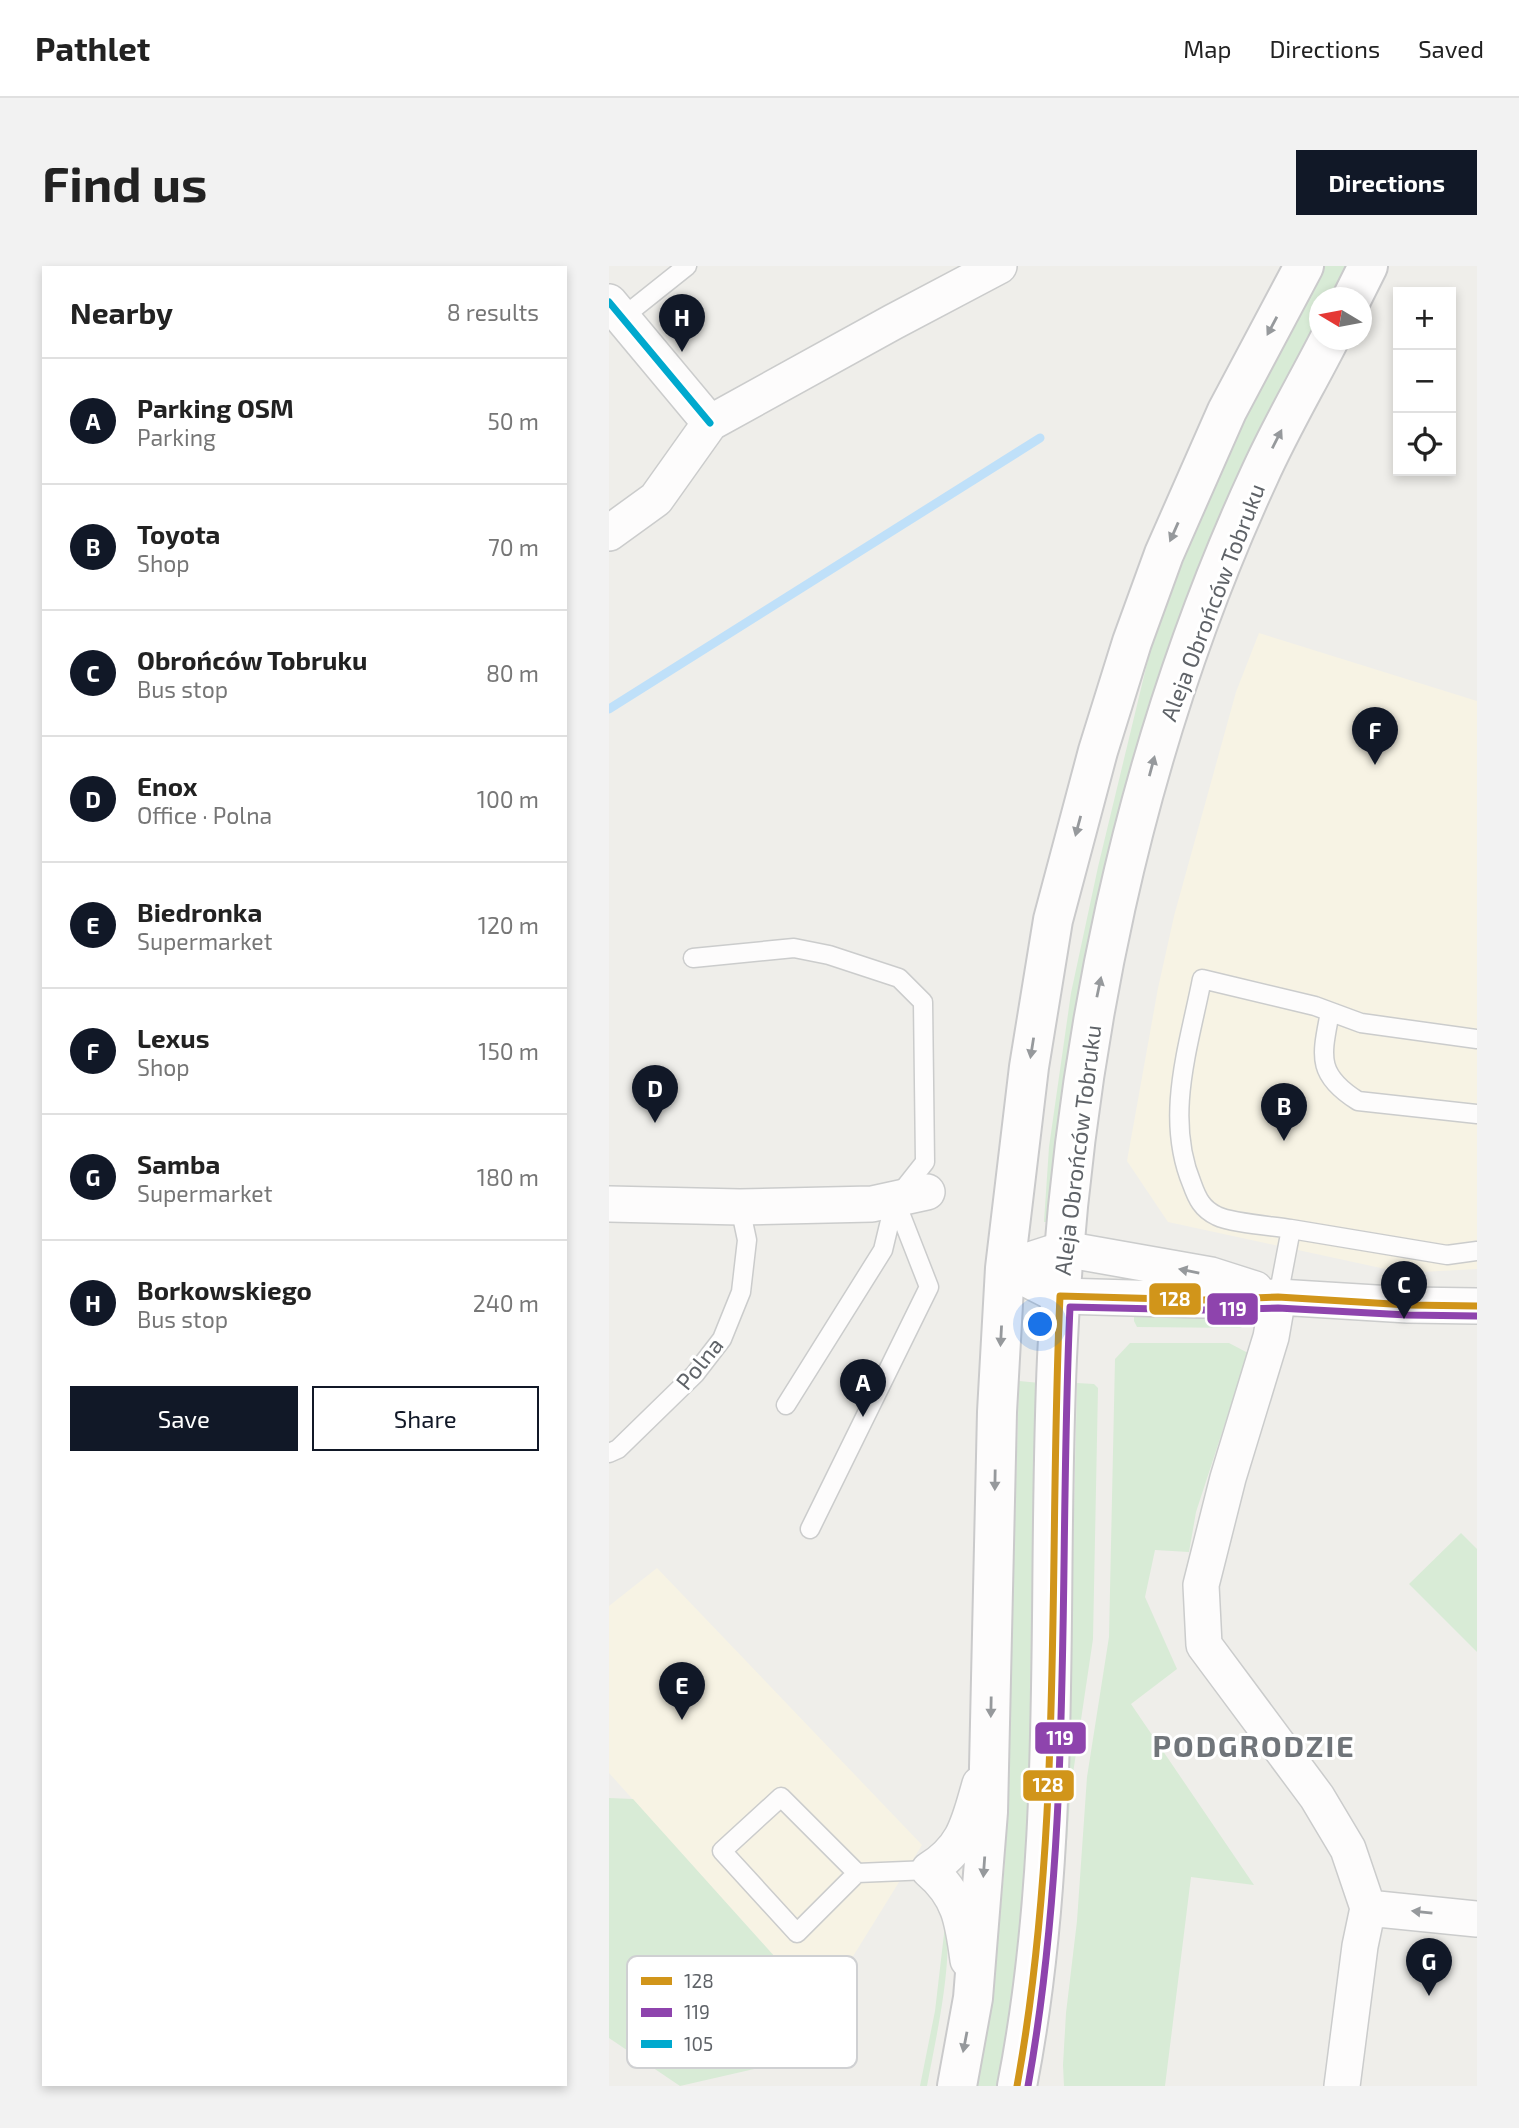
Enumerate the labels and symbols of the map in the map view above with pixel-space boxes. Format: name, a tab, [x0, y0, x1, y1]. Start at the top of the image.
north arrow	[1309, 287, 1372, 350]
pin: H	[659, 294, 705, 352]
one-way arrow	[1266, 317, 1278, 337]
one-way arrow	[1271, 429, 1283, 449]
street label: Aleja Obrońców Tobruku	[1154, 479, 1270, 725]
one-way arrow	[1168, 521, 1179, 542]
pin: F	[1352, 707, 1398, 765]
one-way arrow	[1148, 755, 1158, 776]
one-way arrow	[1073, 815, 1083, 836]
one-way arrow	[1093, 976, 1104, 998]
street label: Aleja Obrońców Tobruku	[1048, 1023, 1106, 1277]
one-way arrow	[1026, 1037, 1037, 1059]
pin: D	[632, 1065, 678, 1123]
pin: B	[1261, 1083, 1307, 1141]
pin: C	[1381, 1261, 1427, 1319]
one-way arrow	[1178, 1265, 1200, 1276]
line badge: 128	[1148, 1282, 1202, 1316]
text: 128	[1159, 1287, 1191, 1310]
line badge: 119	[1206, 1292, 1259, 1326]
text: 119	[1219, 1297, 1247, 1320]
your location	[1023, 1307, 1057, 1341]
one-way arrow	[995, 1325, 1006, 1347]
street label: Polna	[669, 1331, 729, 1395]
pin: A	[840, 1359, 886, 1417]
one-way arrow	[990, 1469, 1001, 1491]
pin: E	[659, 1662, 705, 1720]
one-way arrow	[985, 1697, 996, 1719]
line badge: 119	[1034, 1721, 1087, 1755]
text: 119	[1046, 1726, 1074, 1749]
district label: PODGRODZIE	[1152, 1727, 1356, 1763]
line badge: 128	[1022, 1769, 1075, 1802]
text: 128	[1032, 1773, 1064, 1796]
one-way arrow	[978, 1856, 989, 1878]
one-way arrow	[1411, 1907, 1433, 1918]
pin: G	[1406, 1938, 1452, 1996]
legend	[627, 1956, 857, 2068]
text: 128	[684, 1969, 714, 1992]
text: 119	[684, 2000, 710, 2023]
one-way arrow	[959, 2031, 970, 2053]
text: 105	[684, 2032, 713, 2055]

